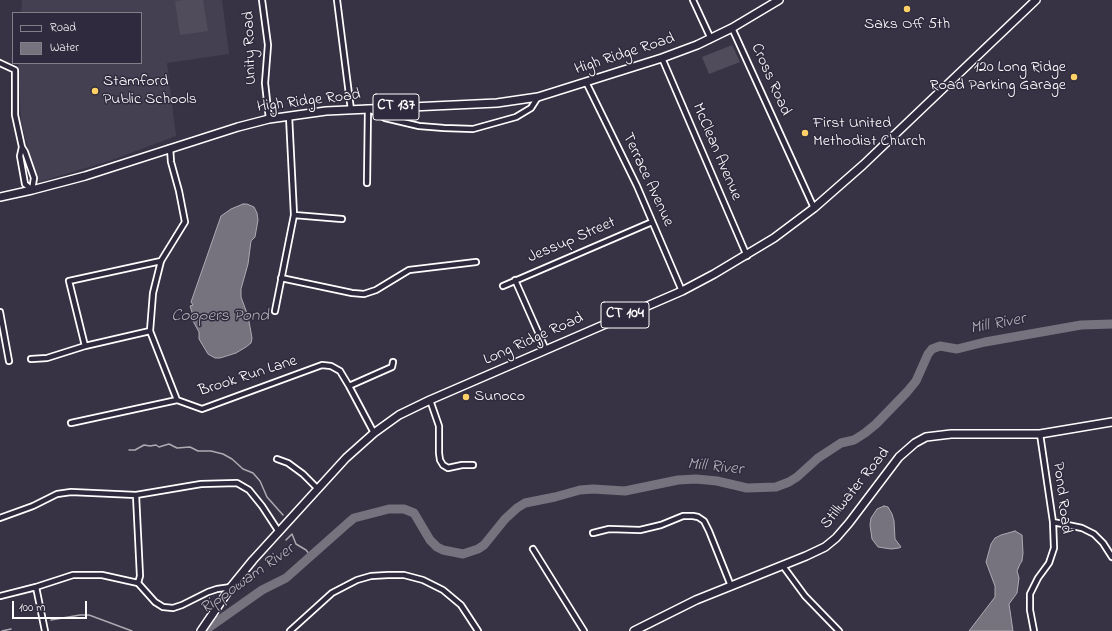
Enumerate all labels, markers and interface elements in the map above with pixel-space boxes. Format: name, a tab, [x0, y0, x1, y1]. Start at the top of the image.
marker: Saks Off 5th	[902, 4, 912, 14]
street label: Unity Road	[240, 11, 262, 85]
legend	[12, 12, 142, 64]
place label: Saks Off 5th	[864, 15, 950, 35]
text: Road	[50, 19, 76, 37]
street label: High Ridge Road	[572, 30, 678, 80]
text: Water	[50, 39, 79, 57]
street label: Cross Road	[746, 41, 794, 119]
place label: 120 Long Ridge Road Parking Garage	[930, 58, 1066, 96]
place label: Stamford Public Schools	[103, 72, 197, 110]
marker: 120 Long Ridge Road Parking Garage	[1069, 72, 1079, 82]
marker: Stamford Public Schools	[90, 86, 100, 96]
street label: High Ridge Road	[256, 86, 362, 118]
road number: CT 137	[373, 94, 419, 120]
street label: McClean Avenue	[687, 100, 745, 204]
place label: First United Methodist Church	[813, 114, 926, 152]
marker: First United Methodist Church	[800, 128, 810, 138]
street label: Terrace Avenue	[617, 130, 677, 230]
street label: Jessup Street	[525, 214, 619, 268]
road number: CT 104	[601, 302, 649, 328]
water label: Coopers Pond	[171, 307, 269, 327]
street label: Long Ridge Road	[481, 309, 587, 371]
water label: Mill River	[969, 310, 1027, 340]
street label: Brook Run Lane	[196, 352, 300, 402]
place label: Sunoco	[474, 387, 525, 407]
marker: Sunoco	[461, 392, 471, 402]
street label: Stillwater Road	[817, 444, 895, 534]
water label: Mill River	[686, 455, 744, 481]
street label: Pond Road	[1047, 461, 1075, 535]
water label: Rippowam River	[197, 540, 299, 620]
scale bar	[14, 593, 89, 619]
text: 100 m	[19, 599, 46, 617]

